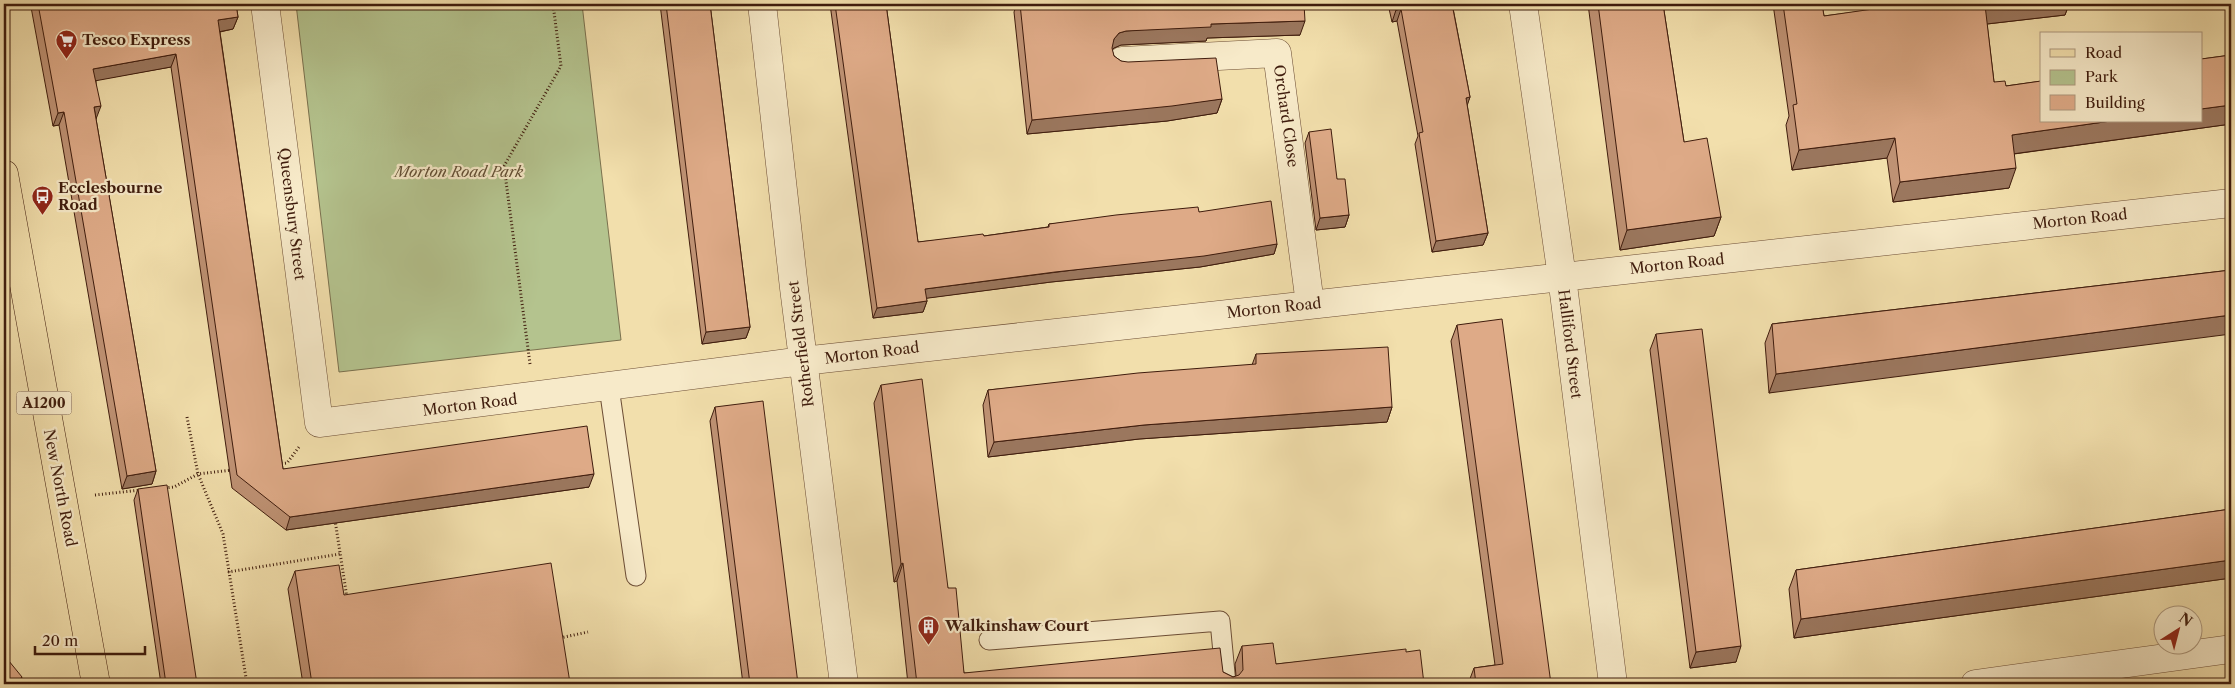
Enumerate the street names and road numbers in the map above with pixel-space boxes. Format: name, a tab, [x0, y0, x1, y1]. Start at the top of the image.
street label: Orchard Close	[1270, 64, 1303, 168]
street label: Queensbury Street	[275, 147, 310, 282]
street label: Morton Road	[2032, 204, 2128, 233]
street label: Morton Road	[1629, 249, 1725, 278]
street label: Rotherfield Street	[783, 279, 818, 408]
street label: Halliford Street	[1554, 288, 1587, 401]
street label: Morton Road	[1226, 293, 1322, 322]
street label: Morton Road	[823, 337, 920, 368]
street label: Morton Road	[421, 389, 518, 420]
road number: A1200	[17, 392, 72, 414]
street label: New North Road	[40, 427, 81, 548]

